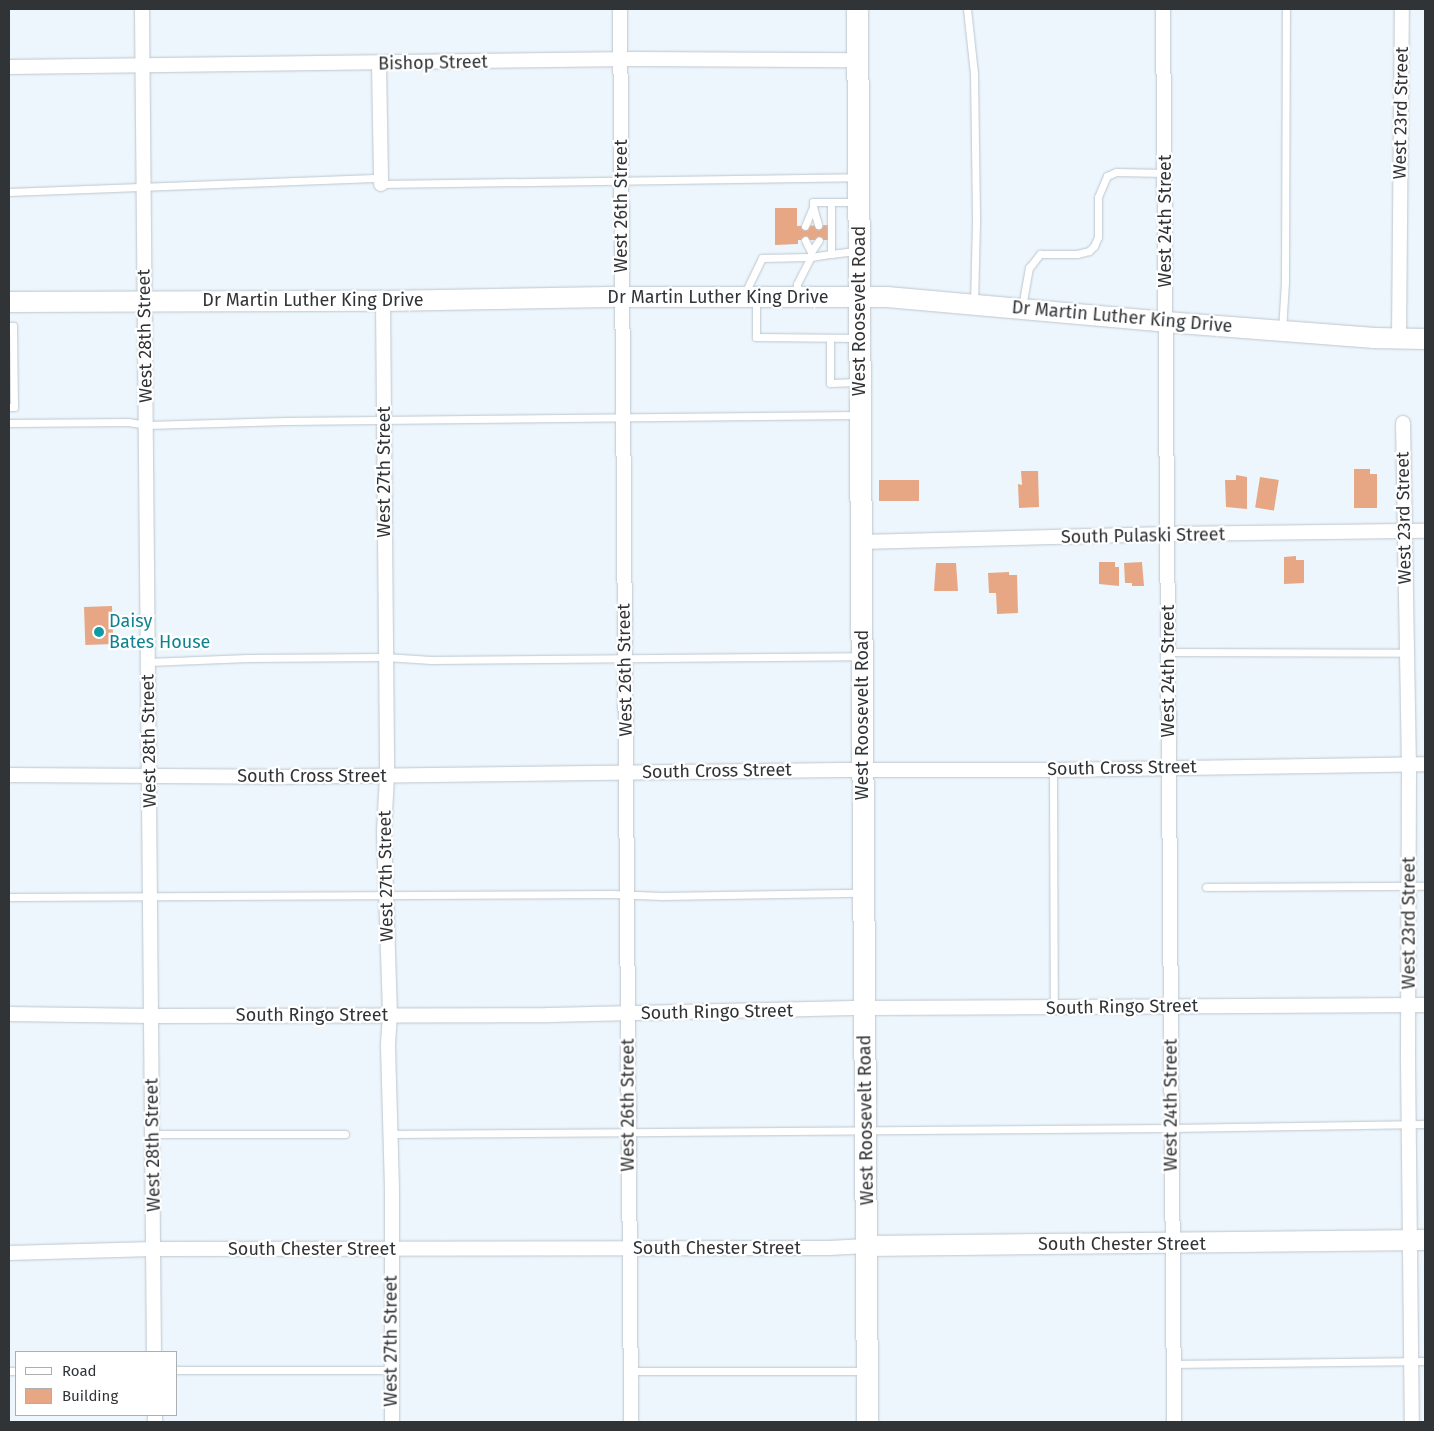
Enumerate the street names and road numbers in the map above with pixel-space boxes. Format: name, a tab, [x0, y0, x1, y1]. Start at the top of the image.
street label: West 23rd Street	[1389, 46, 1413, 180]
street label: Bishop Street	[378, 51, 488, 75]
street label: West 26th Street	[610, 139, 632, 273]
street label: West 24th Street	[1154, 155, 1176, 287]
street label: West Roosevelt Road	[848, 226, 870, 396]
street label: West 28th Street	[133, 269, 157, 403]
street label: Dr Martin Luther King Drive	[607, 286, 829, 308]
street label: Dr Martin Luther King Drive	[202, 289, 424, 311]
street label: Dr Martin Luther King Drive	[1011, 297, 1233, 337]
street label: West 27th Street	[373, 406, 395, 538]
street label: West 23rd Street	[1392, 451, 1416, 585]
street label: South Pulaski Street	[1061, 524, 1225, 548]
street label: West 26th Street	[613, 603, 637, 737]
street label: West 24th Street	[1157, 605, 1179, 737]
street label: West Roosevelt Road	[851, 630, 873, 800]
street label: West 28th Street	[137, 674, 161, 808]
street label: South Cross Street	[1047, 756, 1197, 780]
street label: South Cross Street	[642, 759, 792, 783]
street label: South Cross Street	[237, 765, 387, 787]
street label: West 27th Street	[374, 810, 398, 942]
street label: West 23rd Street	[1398, 857, 1420, 989]
street label: South Ringo Street	[1046, 995, 1198, 1019]
street label: South Ringo Street	[641, 1000, 793, 1024]
street label: South Ringo Street	[236, 1004, 388, 1026]
street label: West Roosevelt Road	[854, 1035, 878, 1205]
street label: West 26th Street	[617, 1038, 639, 1172]
street label: West 24th Street	[1160, 1039, 1182, 1171]
street label: West 28th Street	[141, 1078, 165, 1212]
street label: South Chester Street	[1038, 1233, 1206, 1255]
street label: South Chester Street	[633, 1237, 801, 1259]
street label: South Chester Street	[228, 1238, 396, 1260]
street label: West 27th Street	[380, 1275, 402, 1407]

